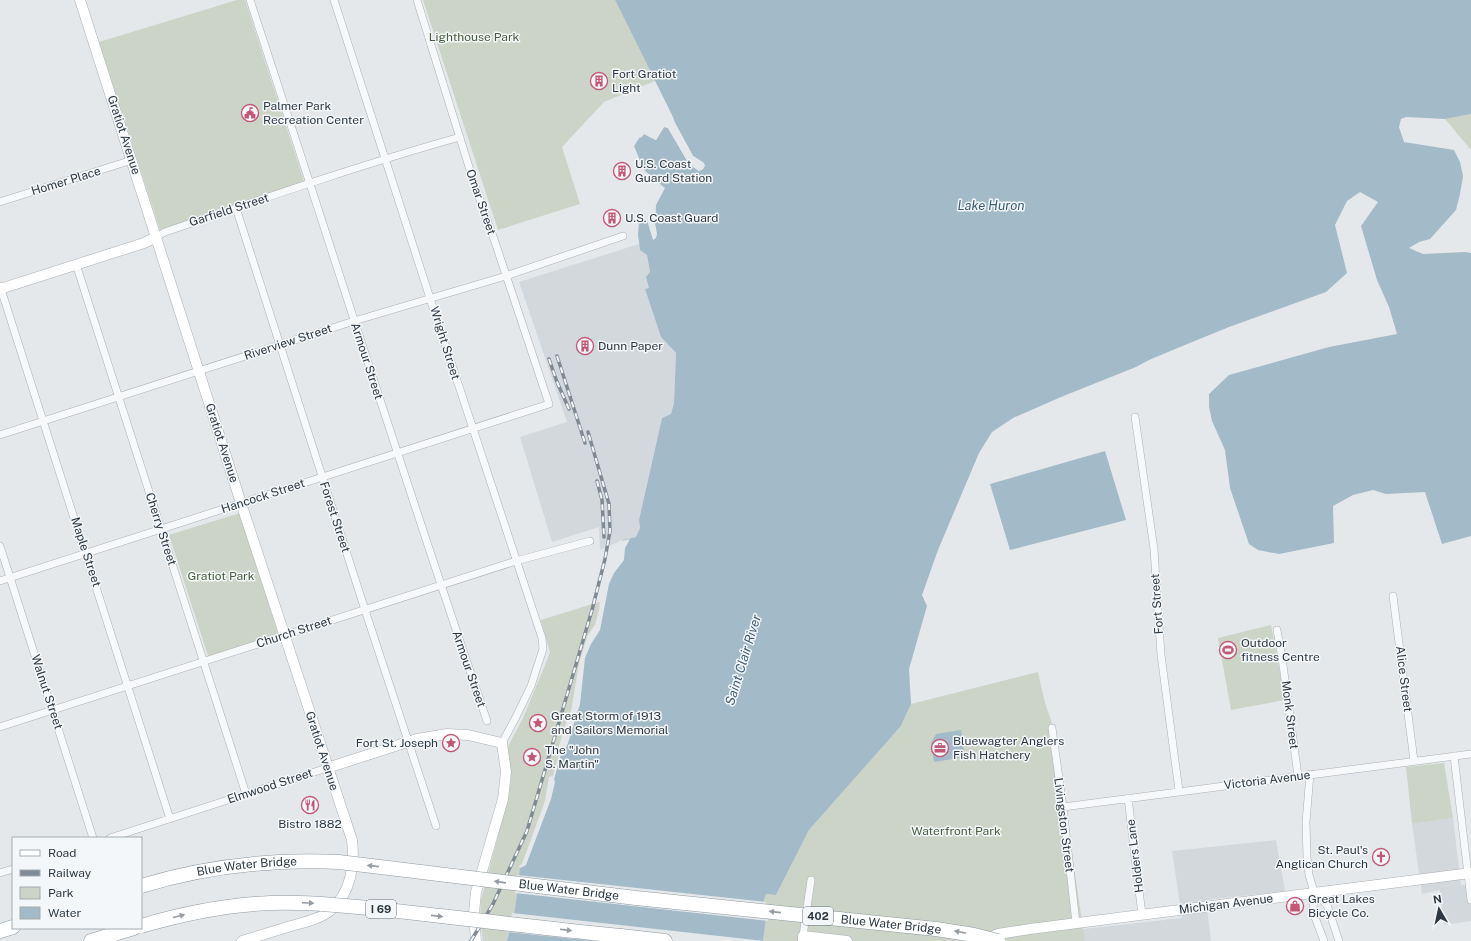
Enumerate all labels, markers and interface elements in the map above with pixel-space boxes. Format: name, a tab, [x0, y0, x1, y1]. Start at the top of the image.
park label: Lighthouse Park	[429, 30, 520, 44]
place label: Fort Gratiot Light	[612, 67, 677, 95]
building icon: Fort Gratiot Light	[589, 71, 609, 91]
street label: Gratiot Avenue	[105, 94, 143, 177]
place label: Palmer Park Recreation Center	[263, 99, 364, 127]
public building icon: Palmer Park Recreation Center	[240, 103, 260, 123]
place label: U.S. Coast Guard Station	[635, 157, 712, 185]
building icon: U.S. Coast Guard Station	[612, 161, 632, 181]
street label: Homer Place	[30, 164, 103, 198]
street label: Omar Street	[463, 167, 499, 237]
street label: Garfield Street	[187, 190, 271, 229]
water label: Lake Huron	[958, 198, 1024, 213]
building icon: U.S. Coast Guard	[602, 208, 622, 228]
place label: U.S. Coast Guard	[625, 211, 719, 225]
street label: Wright Street	[427, 305, 463, 382]
street label: Riverview Street	[242, 321, 334, 363]
street label: Armour Street	[348, 321, 386, 402]
building icon: Dunn Paper	[575, 336, 595, 356]
place label: Dunn Paper	[598, 339, 663, 353]
street label: Gratiot Avenue	[203, 402, 241, 485]
street label: Hancock Street	[219, 476, 307, 516]
street label: Forest Street	[317, 480, 353, 555]
street label: Cherry Street	[143, 491, 179, 568]
street label: Maple Street	[68, 515, 104, 589]
park label: Gratiot Park	[188, 569, 255, 583]
street label: Fort Street	[1148, 573, 1166, 635]
street label: Church Street	[255, 613, 334, 651]
water label: Saint Clair River	[722, 613, 764, 707]
street label: Armour Street	[449, 629, 489, 709]
place label: Outdoor fitness Centre	[1241, 636, 1320, 664]
sports icon: Outdoor fitness Centre	[1218, 640, 1238, 660]
street label: Alice Street	[1393, 645, 1415, 713]
street label: Walnut Street	[28, 653, 66, 731]
street label: Monk Street	[1279, 680, 1301, 750]
place label: Great Storm of 1913 and Sailors Memorial	[551, 709, 669, 737]
street label: Gratiot Avenue	[303, 710, 341, 793]
place icon: Great Storm of 1913 and Sailors Memorial	[528, 713, 548, 733]
place icon: Fort St. Joseph	[441, 733, 461, 753]
place label: Bluewagter Anglers Fish Hatchery	[953, 734, 1064, 762]
place label: Fort St. Joseph	[356, 736, 438, 750]
office icon: Bluewagter Anglers Fish Hatchery	[930, 738, 950, 758]
place label: The "John S. Martin"	[545, 743, 599, 771]
place icon: The "John S. Martin"	[522, 747, 542, 767]
street label: Elmwood Street	[226, 765, 315, 806]
street label: Victoria Avenue	[1223, 768, 1311, 792]
street label: Livingston Street	[1051, 777, 1077, 873]
restaurant icon: Bistro 1882	[300, 795, 320, 815]
place label: Bistro 1882	[278, 817, 342, 831]
street label: Holders Lane	[1124, 818, 1146, 894]
park label: Waterfront Park	[911, 824, 1001, 838]
legend	[12, 837, 142, 929]
place label: St. Paul's Anglican Church	[1275, 843, 1368, 871]
text: Road	[48, 846, 76, 860]
church icon: St. Paul's Anglican Church	[1371, 847, 1391, 867]
street label: Blue Water Bridge	[195, 854, 297, 879]
one-way arrow	[367, 863, 379, 869]
text: Railway	[48, 866, 92, 880]
street label: Blue Water Bridge	[518, 877, 620, 903]
one-way arrow	[494, 879, 506, 885]
text: Park	[48, 886, 74, 900]
north arrow	[1419, 889, 1459, 929]
street label: Michigan Avenue	[1178, 891, 1274, 917]
place label: Great Lakes Bicycle Co.	[1308, 892, 1375, 920]
text: N	[1432, 893, 1443, 906]
shop icon: Great Lakes Bicycle Co.	[1285, 896, 1305, 916]
one-way arrow	[302, 900, 314, 907]
road number: I 69	[366, 900, 396, 918]
text: Water	[48, 906, 82, 920]
road number: 402	[803, 907, 833, 925]
one-way arrow	[769, 908, 782, 915]
one-way arrow	[172, 912, 185, 918]
one-way arrow	[431, 912, 443, 919]
street label: Blue Water Bridge	[840, 912, 943, 937]
one-way arrow	[560, 927, 572, 933]
one-way arrow	[954, 929, 966, 935]

